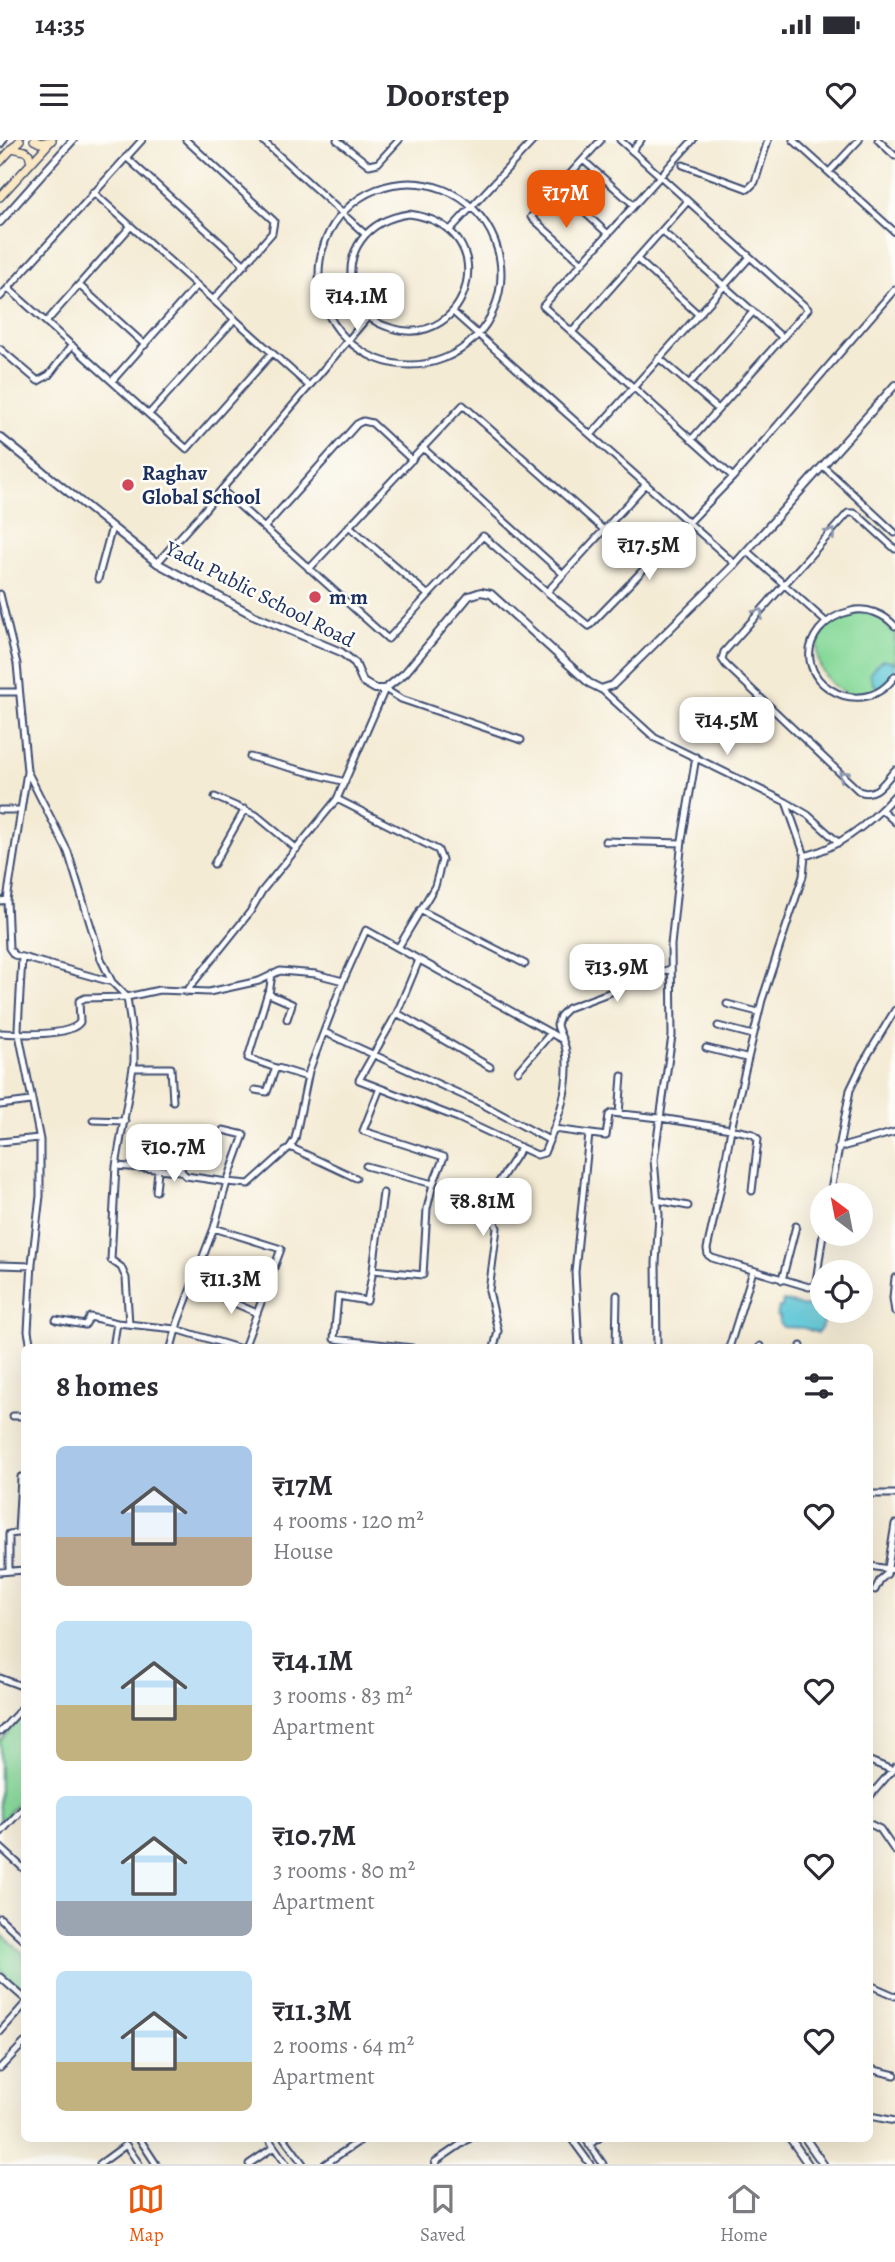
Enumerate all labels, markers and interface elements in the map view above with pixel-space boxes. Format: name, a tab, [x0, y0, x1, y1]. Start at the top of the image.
text: 14:35	[35, 7, 85, 42]
text: Doorstep	[386, 73, 509, 117]
icon: menu	[35, 76, 73, 114]
icon: heart	[822, 76, 860, 114]
pin: ₹17M	[525, 171, 607, 230]
text: ₹17M	[543, 177, 589, 208]
pin: ₹14.1M	[300, 274, 414, 333]
text: ₹14.1M	[326, 280, 388, 311]
place label: Raghav Global School	[142, 459, 261, 511]
marker: Raghav Global School	[120, 477, 136, 493]
pin: ₹17.5M	[592, 522, 706, 582]
one-way arrow	[823, 528, 835, 541]
text: ₹17.5M	[618, 529, 680, 560]
street label: Yadu Public School Road	[160, 534, 360, 654]
place label: m m	[329, 583, 368, 611]
marker: m m	[307, 589, 323, 605]
one-way arrow	[751, 608, 763, 621]
pin: ₹14.5M	[670, 698, 784, 757]
text: ₹14.5M	[695, 704, 759, 735]
one-way arrow	[838, 771, 851, 784]
pin: ₹13.9M	[560, 944, 674, 1004]
text: ₹13.9M	[585, 951, 649, 982]
pin: ₹10.7M	[117, 1124, 231, 1184]
text: ₹10.7M	[142, 1131, 206, 1162]
pin: ₹8.81M	[426, 1178, 540, 1238]
north arrow	[810, 1183, 873, 1246]
map controls	[810, 1183, 873, 1323]
text: ₹8.81M	[451, 1185, 515, 1216]
pin: ₹11.3M	[174, 1256, 288, 1316]
button: locate	[810, 1260, 873, 1323]
text: ₹11.3M	[201, 1263, 261, 1294]
text: 8 homes	[56, 1366, 159, 1406]
icon: filters	[800, 1367, 838, 1405]
text: ₹17M	[273, 1465, 333, 1505]
icon: home	[112, 1474, 196, 1558]
icon: heart	[800, 1497, 838, 1535]
text: 4 rooms · 120 m²	[273, 1505, 424, 1536]
text: House	[273, 1536, 333, 1567]
text: ₹14.1M	[273, 1640, 353, 1680]
icon: home	[112, 1649, 196, 1733]
icon: heart	[800, 1672, 838, 1710]
text: 3 rooms · 83 m²	[273, 1680, 413, 1711]
text: Apartment	[273, 1711, 375, 1742]
text: ₹10.7M	[273, 1815, 356, 1855]
icon: home	[112, 1824, 196, 1908]
icon: heart	[800, 1847, 838, 1885]
text: 3 rooms · 80 m²	[273, 1855, 415, 1886]
text: Apartment	[273, 1886, 375, 1917]
text: ₹11.3M	[273, 1990, 352, 2030]
icon: home	[112, 1999, 196, 2083]
icon: heart	[800, 2022, 838, 2060]
text: 2 rooms · 64 m²	[273, 2030, 414, 2061]
text: Apartment	[273, 2061, 375, 2092]
tab: Map	[127, 2180, 165, 2248]
tab: Saved	[420, 2180, 465, 2248]
tab: Home	[720, 2180, 768, 2248]

